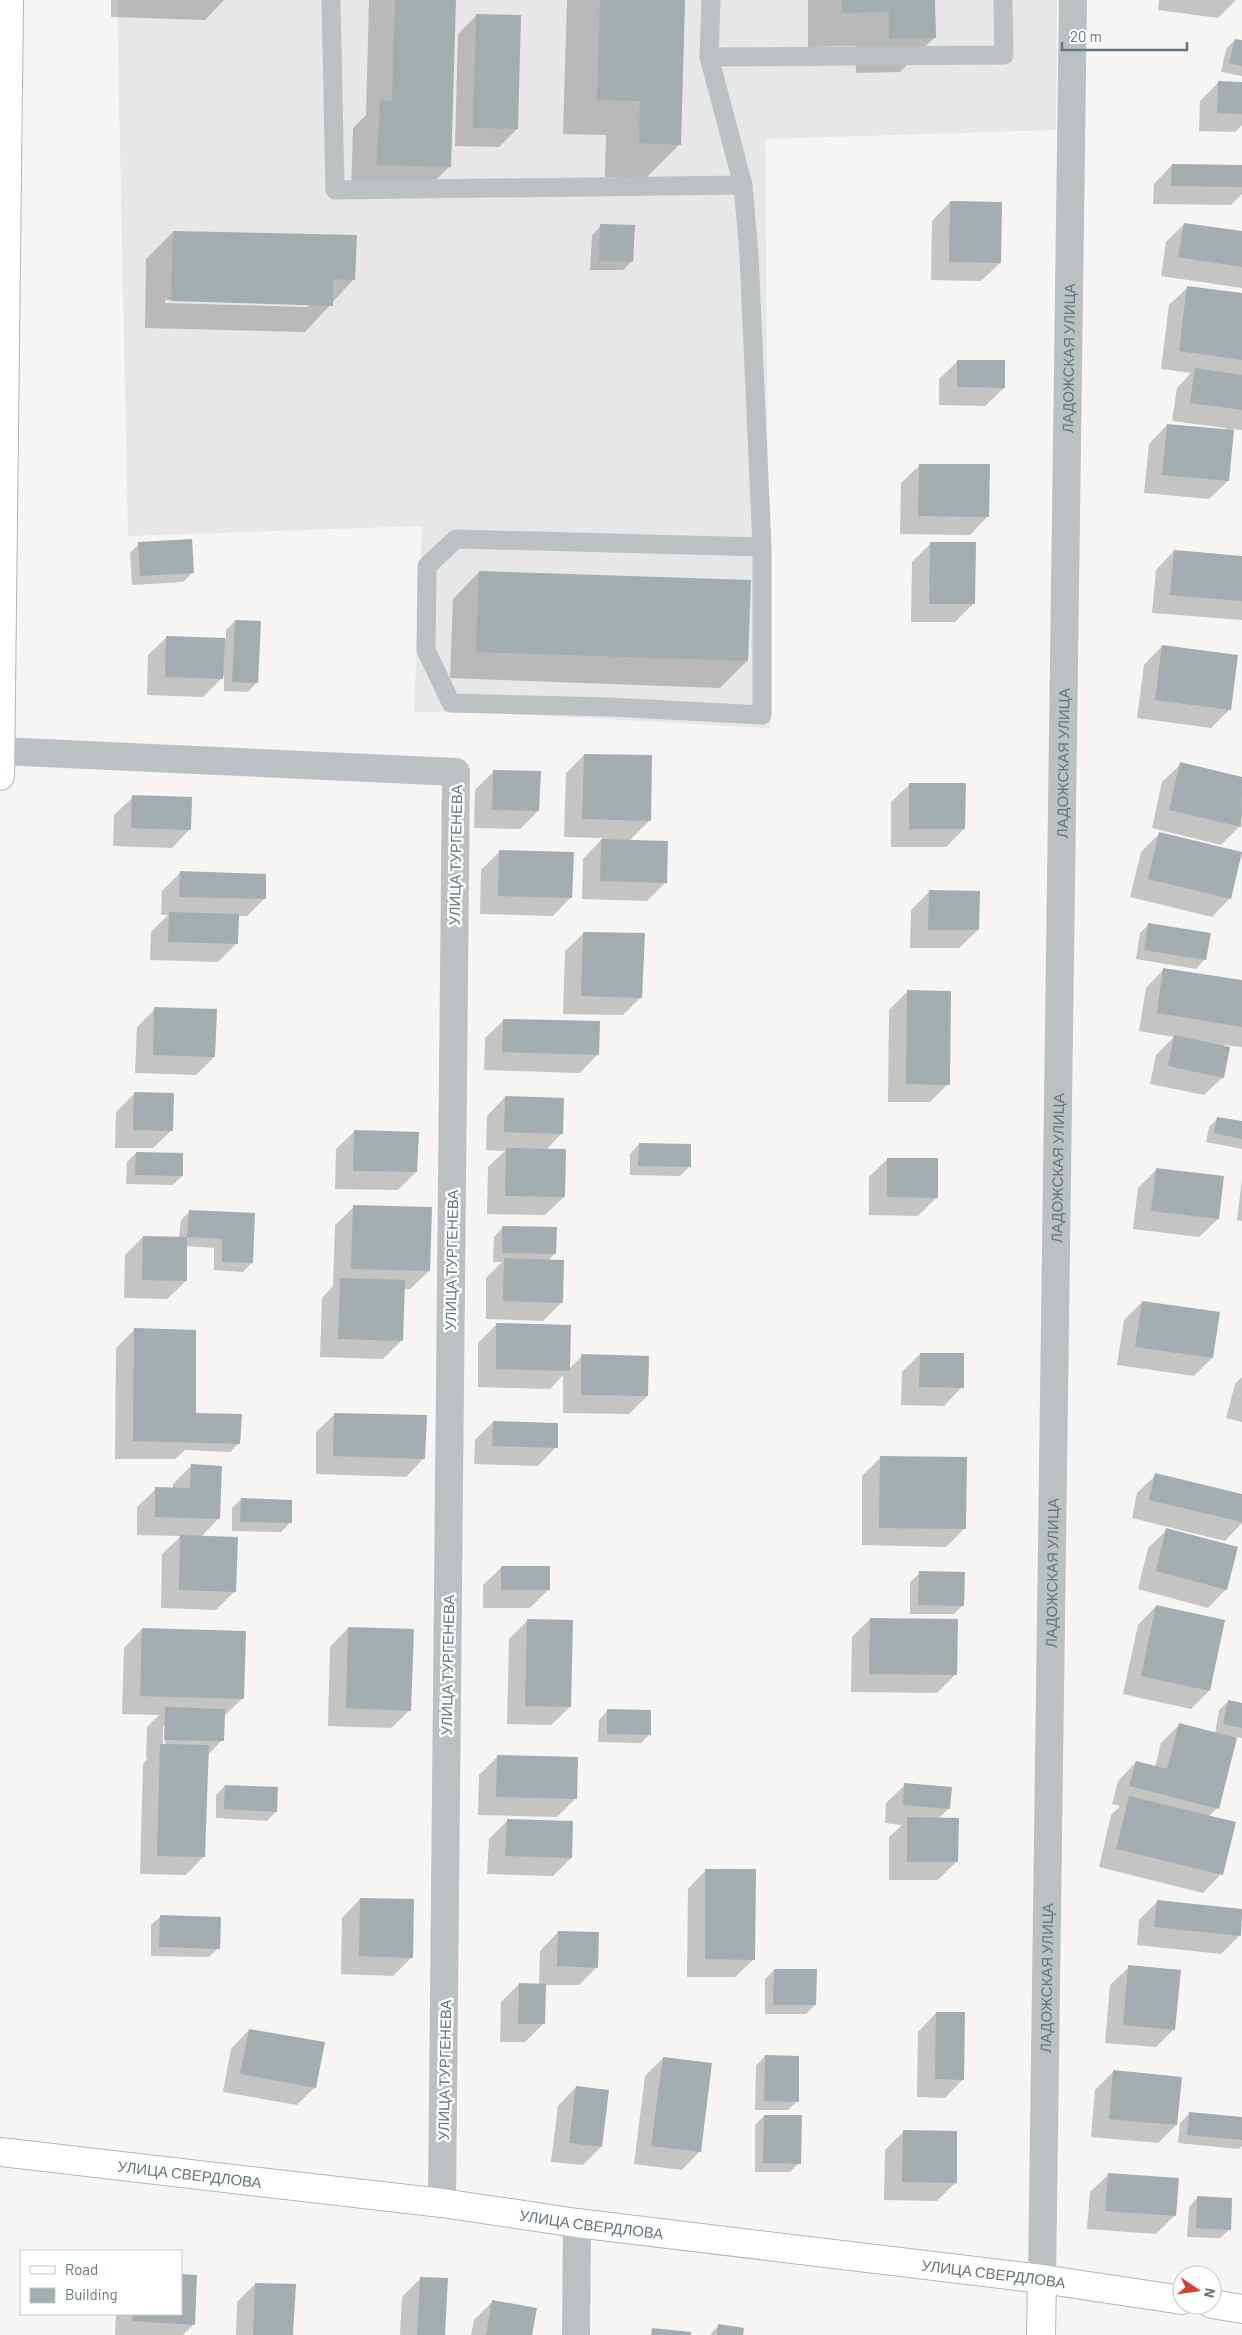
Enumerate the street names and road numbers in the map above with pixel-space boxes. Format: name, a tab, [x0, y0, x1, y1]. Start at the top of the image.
street label: ЛАДОЖСКАЯ УЛИЦА	[1058, 283, 1078, 433]
street label: ЛАДОЖСКАЯ УЛИЦА	[1053, 688, 1073, 838]
street label: УЛИЦА ТУРГЕНЕВА	[445, 784, 465, 926]
street label: ЛАДОЖСКАЯ УЛИЦА	[1047, 1093, 1067, 1243]
street label: УЛИЦА ТУРГЕНЕВА	[441, 1189, 461, 1331]
street label: ЛАДОЖСКАЯ УЛИЦА	[1042, 1498, 1062, 1648]
street label: УЛИЦА ТУРГЕНЕВА	[437, 1594, 457, 1736]
street label: ЛАДОЖСКАЯ УЛИЦА	[1036, 1903, 1056, 2053]
street label: УЛИЦА ТУРГЕНЕВА	[434, 1999, 454, 2141]
street label: УЛИЦА СВЕРДЛОВА	[117, 2157, 263, 2191]
street label: УЛИЦА СВЕРДЛОВА	[518, 2206, 664, 2242]
street label: УЛИЦА СВЕРДЛОВА	[921, 2256, 1067, 2291]

